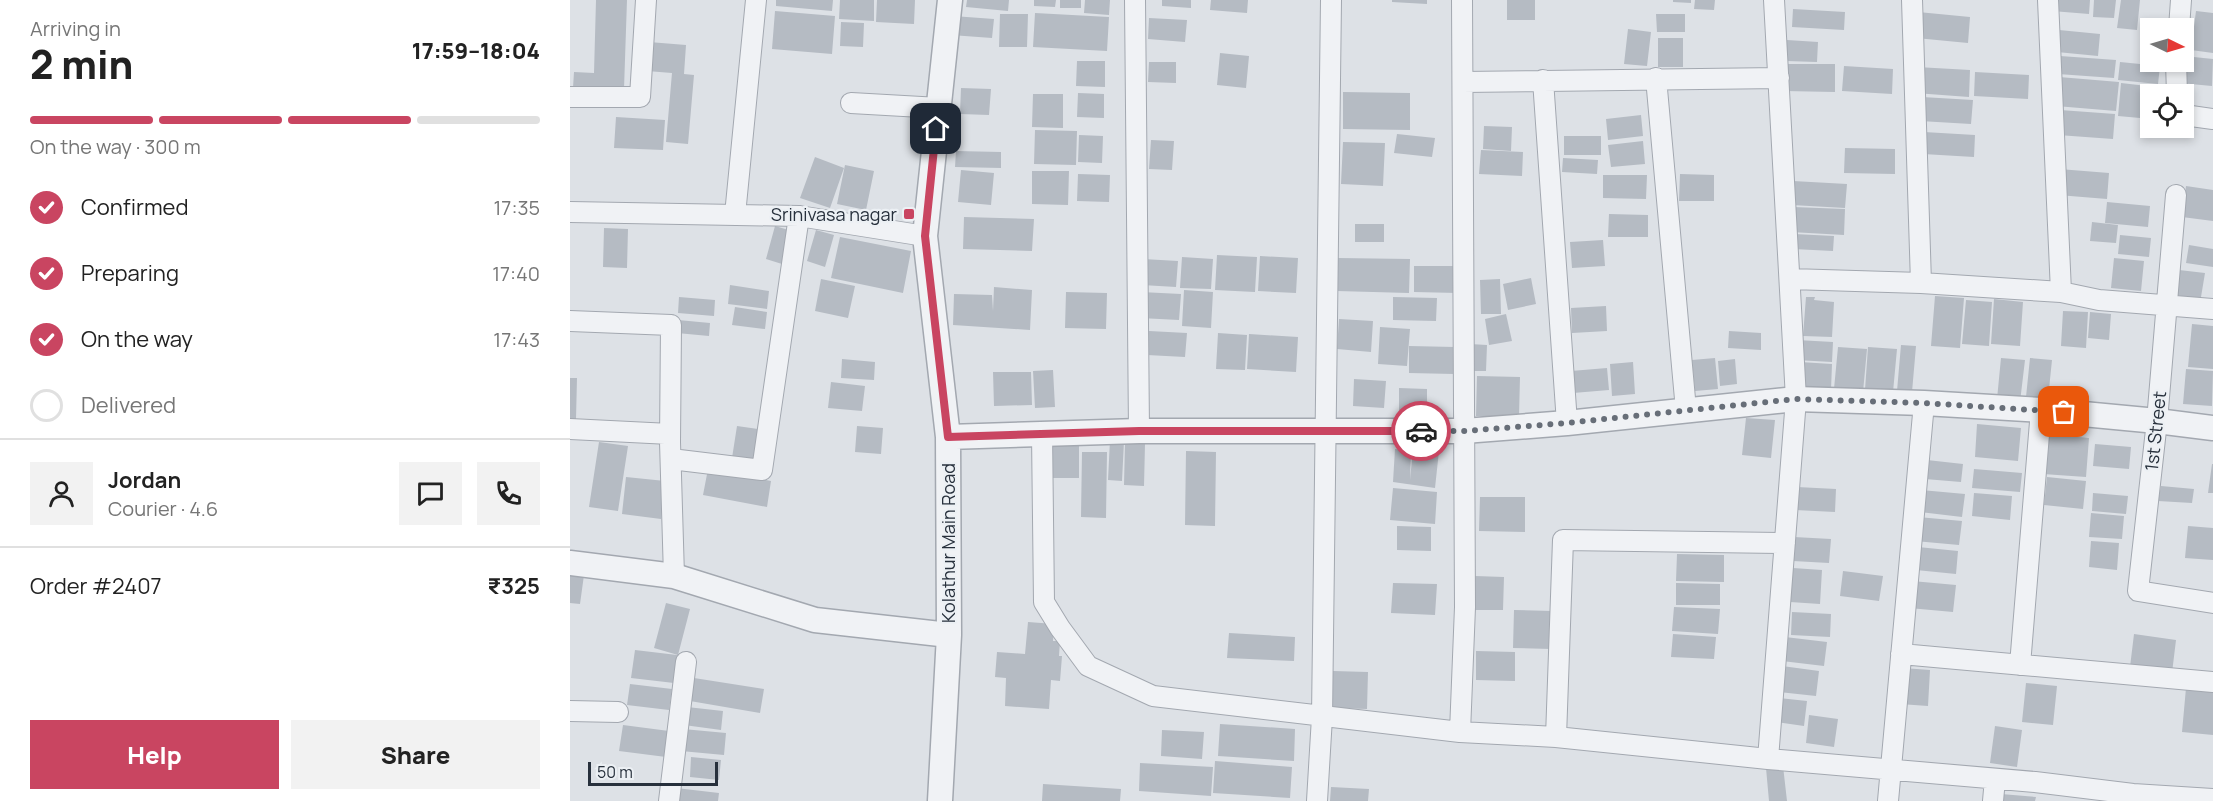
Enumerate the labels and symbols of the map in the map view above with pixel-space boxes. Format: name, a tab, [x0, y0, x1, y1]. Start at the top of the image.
north arrow	[2140, 18, 2194, 72]
pin	[910, 103, 961, 154]
place label: Srinivasa nagar	[771, 202, 897, 226]
marker: Srinivasa nagar	[902, 207, 916, 221]
pin	[2038, 386, 2089, 437]
street label: 1st Street	[2139, 390, 2171, 472]
courier	[1391, 401, 1451, 461]
street label: Kolathur Main Road	[936, 463, 960, 623]
scale bar	[588, 759, 718, 786]

